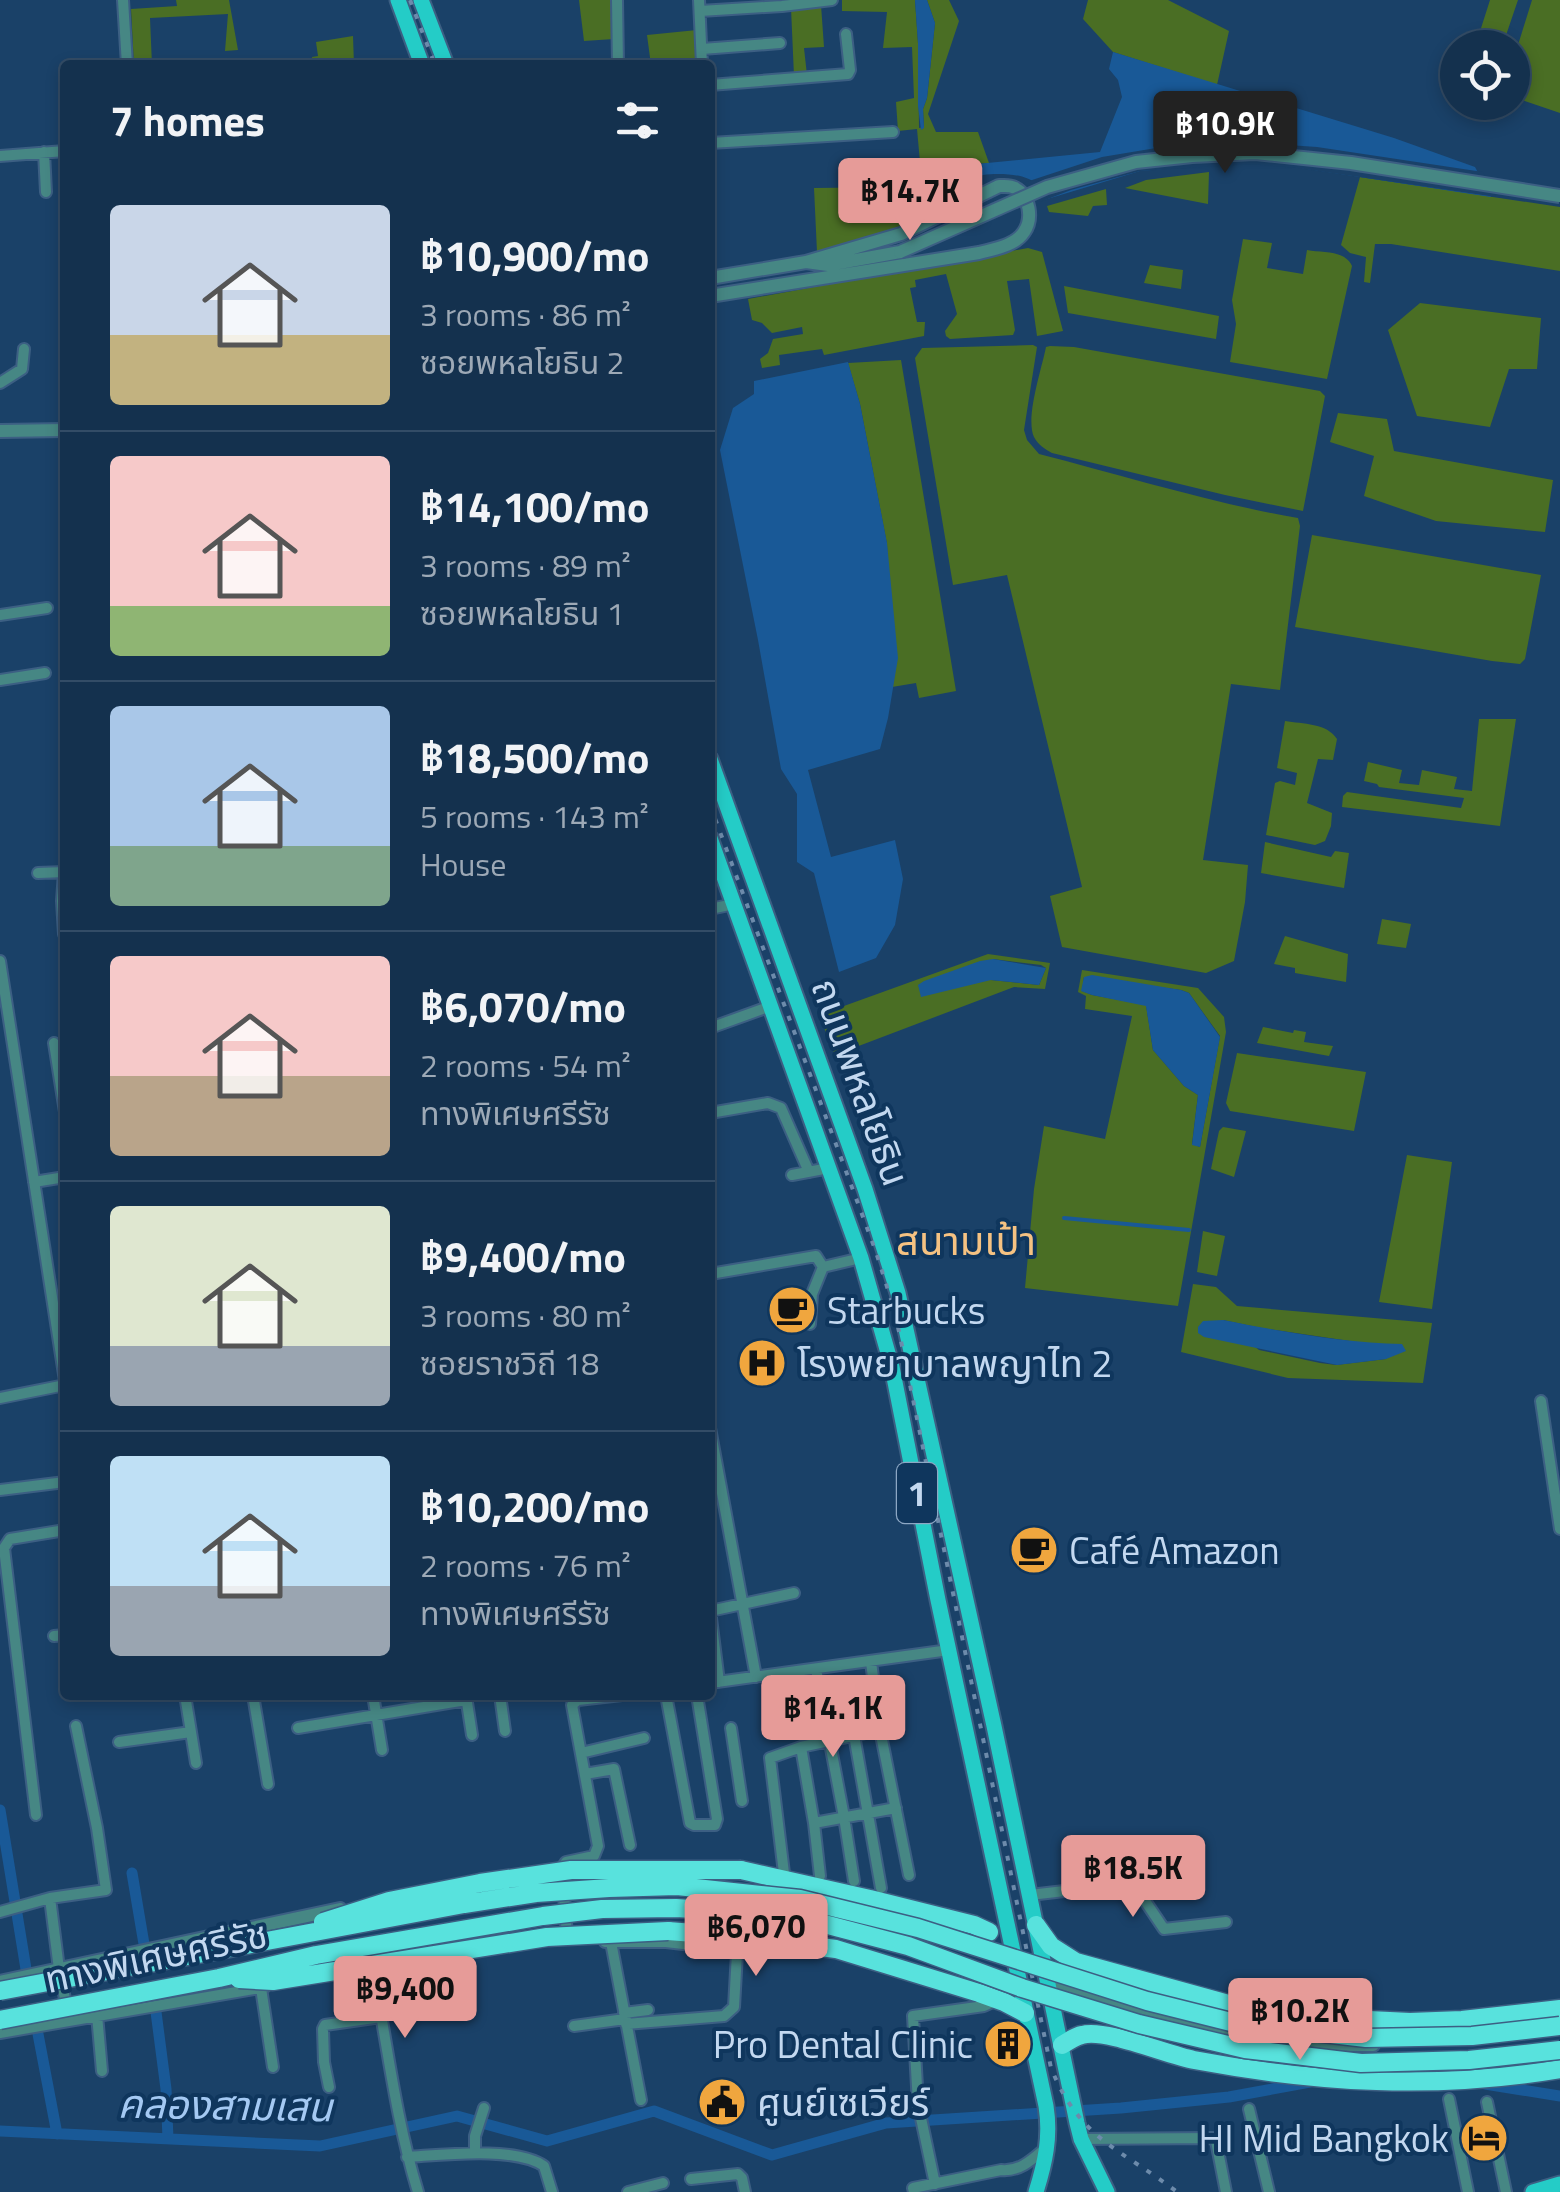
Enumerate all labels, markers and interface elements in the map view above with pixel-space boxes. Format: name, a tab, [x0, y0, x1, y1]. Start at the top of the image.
map controls	[1440, 30, 1530, 120]
button: locate	[1440, 30, 1530, 120]
text: 7 homes	[110, 88, 265, 152]
pin: ฿10.9K	[1144, 91, 1306, 176]
icon: filters	[610, 93, 665, 148]
text: ฿10.9K	[1175, 99, 1275, 147]
pin: ฿14.7K	[829, 158, 991, 243]
text: ฿14.7K	[860, 166, 960, 214]
text: ฿10,900/mo	[420, 223, 649, 287]
icon: home	[190, 245, 310, 365]
text: 3 rooms · 86 m²	[420, 290, 631, 338]
text: ซอยพหลโยธิน 2	[420, 338, 624, 386]
text: ฿14,100/mo	[420, 474, 649, 538]
icon: home	[190, 496, 310, 616]
text: 3 rooms · 89 m²	[420, 541, 631, 589]
text: ซอยพหลโยธิน 1	[420, 589, 624, 637]
text: ฿18,500/mo	[420, 725, 649, 789]
icon: home	[190, 746, 310, 866]
text: 5 rooms · 143 m²	[420, 792, 649, 840]
text: House	[420, 840, 506, 888]
street label: ถนนพหลโยธิน	[797, 970, 925, 1194]
text: ฿6,070/mo	[420, 974, 626, 1038]
icon: home	[190, 996, 310, 1116]
text: 2 rooms · 54 m²	[420, 1041, 631, 1089]
text: ทางพิเศษศรีรัช	[420, 1089, 611, 1137]
district label: สนามเป้า	[896, 1210, 1036, 1271]
text: ฿9,400/mo	[420, 1224, 626, 1288]
icon: home	[190, 1246, 310, 1366]
place label: Starbucks	[827, 1281, 985, 1339]
cafe icon: Starbucks	[766, 1284, 818, 1336]
text: 3 rooms · 80 m²	[420, 1291, 631, 1339]
place label: โรงพยาบาลพญาไท 2	[797, 1334, 1112, 1392]
hospital icon: โรงพยาบาลพญาไท 2	[736, 1337, 788, 1389]
text: ซอยราชวิถี 18	[420, 1339, 599, 1387]
road number: 1	[897, 1463, 937, 1523]
text: ฿10,200/mo	[420, 1474, 649, 1538]
icon: home	[190, 1496, 310, 1616]
place label: Café Amazon	[1069, 1521, 1280, 1579]
cafe icon: Café Amazon	[1008, 1524, 1060, 1576]
text: 2 rooms · 76 m²	[420, 1541, 631, 1589]
text: ทางพิเศษศรีรัช	[420, 1589, 611, 1637]
pin: ฿14.1K	[752, 1675, 914, 1760]
text: ฿14.1K	[783, 1683, 883, 1731]
pin: ฿18.5K	[1052, 1835, 1214, 1920]
text: ฿18.5K	[1083, 1843, 1183, 1891]
pin: ฿6,070	[675, 1894, 837, 1979]
text: ฿6,070	[707, 1902, 805, 1950]
street label: ทางพิเศษศรีรัช	[39, 1904, 273, 2008]
pin: ฿9,400	[324, 1956, 486, 2041]
text: ฿9,400	[356, 1964, 454, 2012]
pin: ฿10.2K	[1219, 1978, 1381, 2063]
text: ฿10.2K	[1250, 1986, 1350, 2034]
place label: Pro Dental Clinic	[713, 2015, 973, 2073]
building icon: Pro Dental Clinic	[982, 2018, 1034, 2070]
water label: คลองสามเสน	[117, 2073, 335, 2137]
place label: ศูนย์เซเวียร์	[757, 2073, 930, 2131]
public building icon: ศูนย์เซเวียร์	[696, 2076, 748, 2128]
place label: HI Mid Bangkok	[1199, 2109, 1449, 2167]
hotel icon: HI Mid Bangkok	[1458, 2112, 1510, 2164]

